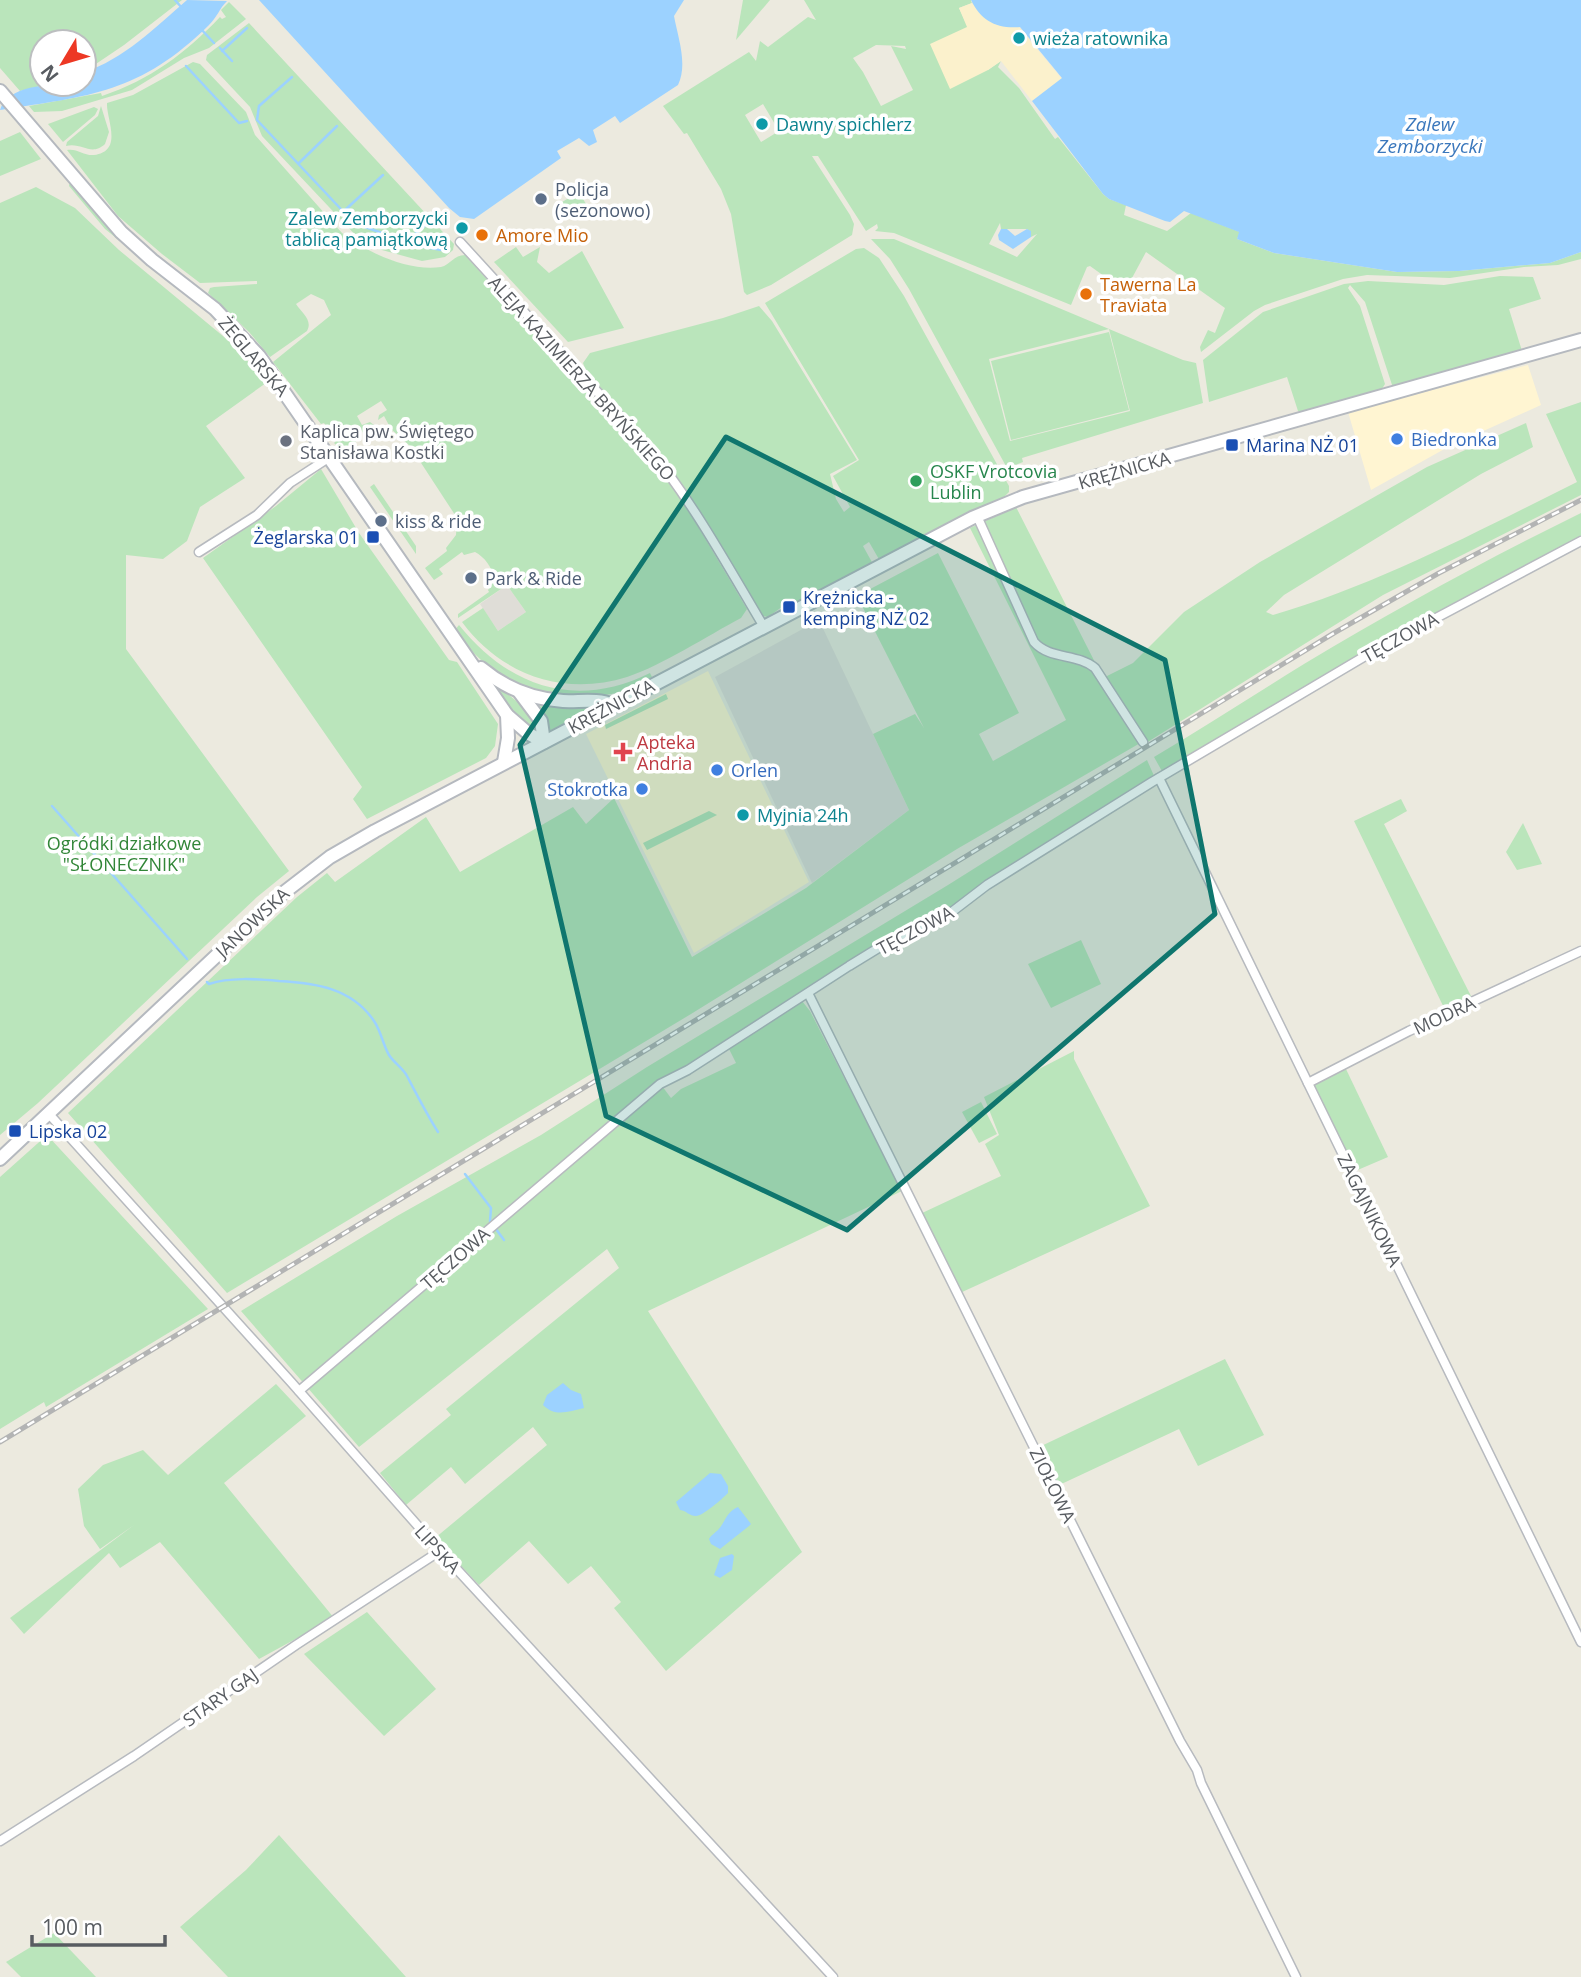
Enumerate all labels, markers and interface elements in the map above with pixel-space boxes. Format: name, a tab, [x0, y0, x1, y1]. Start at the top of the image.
place label: wieża ratownika	[1033, 26, 1168, 50]
north arrow	[28, 28, 98, 98]
marker: wieża ratownika	[1011, 30, 1027, 46]
text: N	[35, 59, 65, 88]
water label: Zalew Zemborzycki	[1376, 111, 1484, 159]
place label: Dawny spichlerz	[776, 112, 912, 136]
marker: Dawny spichlerz	[754, 116, 770, 132]
place label: Policja (sezonowo)	[555, 177, 650, 222]
marker: Policja (sezonowo)	[533, 191, 549, 207]
place label: Zalew Zemborzycki tablicą pamiątkową	[285, 206, 448, 251]
marker: Zalew Zemborzycki tablicą pamiątkową	[454, 220, 470, 236]
place label: Amore Mio	[496, 223, 589, 247]
marker: Amore Mio	[474, 227, 490, 243]
street label: ALEJA KAZIMIERZA BRYŃSKIEGO	[484, 271, 680, 485]
place label: Tawerna La Traviata	[1100, 272, 1196, 317]
marker: Tawerna La Traviata	[1078, 286, 1094, 302]
street label: ŻEGLARSKA	[213, 311, 295, 402]
place label: Kaplica pw. Świętego Stanisława Kostki	[300, 419, 474, 464]
place label: Biedronka	[1411, 427, 1497, 451]
marker: Biedronka	[1389, 431, 1405, 447]
marker: Kaplica pw. Świętego Stanisława Kostki	[278, 433, 294, 449]
place label: Marina NŻ 01	[1246, 433, 1359, 457]
marker: Marina NŻ 01	[1224, 437, 1240, 453]
street label: KRĘŻNICKA	[1075, 445, 1173, 495]
place label: OSKF Vrotcovia Lublin	[930, 459, 1057, 504]
marker: OSKF Vrotcovia Lublin	[908, 473, 924, 489]
place label: kiss & ride	[395, 509, 482, 533]
marker: kiss & ride	[373, 513, 389, 529]
place label: Żeglarska 01	[254, 525, 359, 549]
marker: Żeglarska 01	[365, 529, 381, 545]
place label: Park & Ride	[485, 566, 582, 590]
marker: Park & Ride	[463, 570, 479, 586]
place label: Krężnicka - kemping NŻ 02	[803, 585, 929, 630]
marker: Krężnicka - kemping NŻ 02	[781, 599, 797, 615]
street label: TĘCZOWA	[1358, 606, 1443, 668]
street label: KRĘŻNICKA	[564, 673, 659, 739]
place label: Apteka Andria	[637, 730, 695, 775]
marker: Apteka Andria	[615, 744, 631, 760]
place label: Orlen	[731, 758, 778, 782]
marker: Orlen	[709, 762, 725, 778]
place label: Stokrotka	[547, 777, 628, 801]
marker: Stokrotka	[634, 781, 650, 797]
place label: Myjnia 24h	[757, 803, 849, 827]
marker: Myjnia 24h	[735, 807, 751, 823]
park label: Ogródki działkowe "SŁONECZNIK"	[47, 831, 201, 876]
street label: JANOWSKA	[208, 881, 295, 964]
street label: TĘCZOWA	[872, 900, 958, 960]
street label: MODRA	[1409, 990, 1479, 1040]
place label: Lipska 02	[29, 1119, 107, 1143]
marker: Lipska 02	[7, 1123, 23, 1139]
street label: ZAGAJNIKOWA	[1332, 1150, 1408, 1271]
street label: TĘCZOWA	[416, 1221, 495, 1294]
street label: ZIOŁOWA	[1025, 1443, 1082, 1527]
street label: LIPSKA	[410, 1520, 467, 1579]
street label: STARY GAJ	[178, 1662, 262, 1732]
scale bar	[32, 1904, 164, 1948]
text: 100 m	[42, 1913, 103, 1941]

